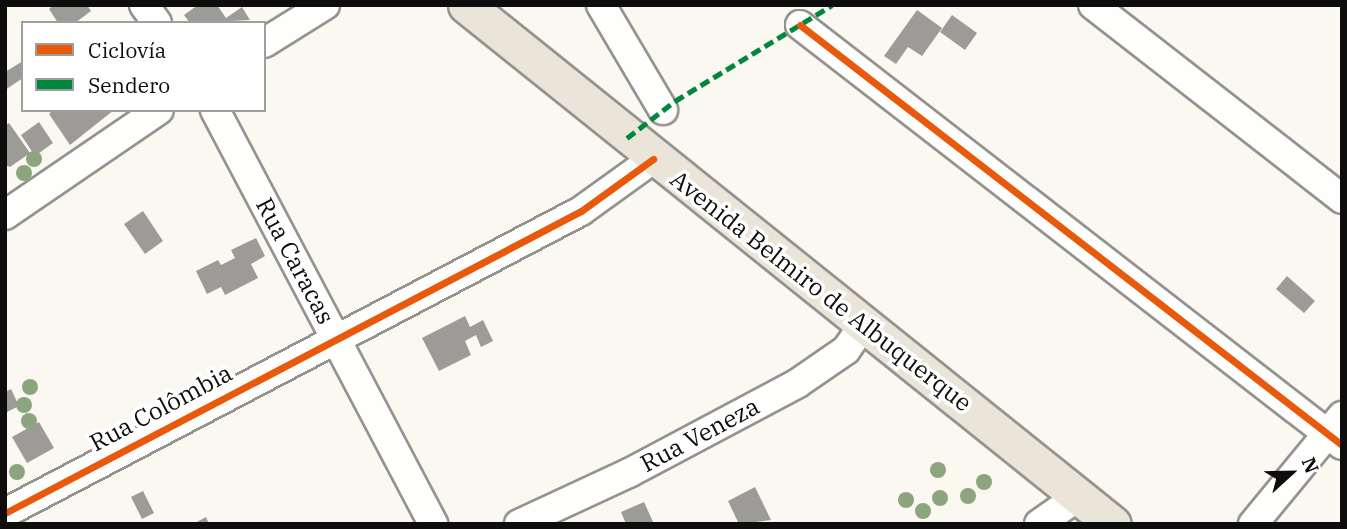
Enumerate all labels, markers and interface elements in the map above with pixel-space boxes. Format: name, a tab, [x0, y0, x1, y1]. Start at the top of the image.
legend	[21, 21, 266, 112]
text: Ciclovía	[88, 36, 166, 64]
text: Sendero	[88, 71, 170, 99]
street label: Avenida Belmiro de Albuquerque	[665, 164, 977, 418]
street label: Rua Caracas	[250, 193, 340, 329]
street label: Rua Colômbia	[85, 358, 237, 458]
street label: Rua Veneza	[636, 392, 764, 478]
north arrow	[1256, 438, 1326, 508]
text: N	[1297, 454, 1324, 477]

